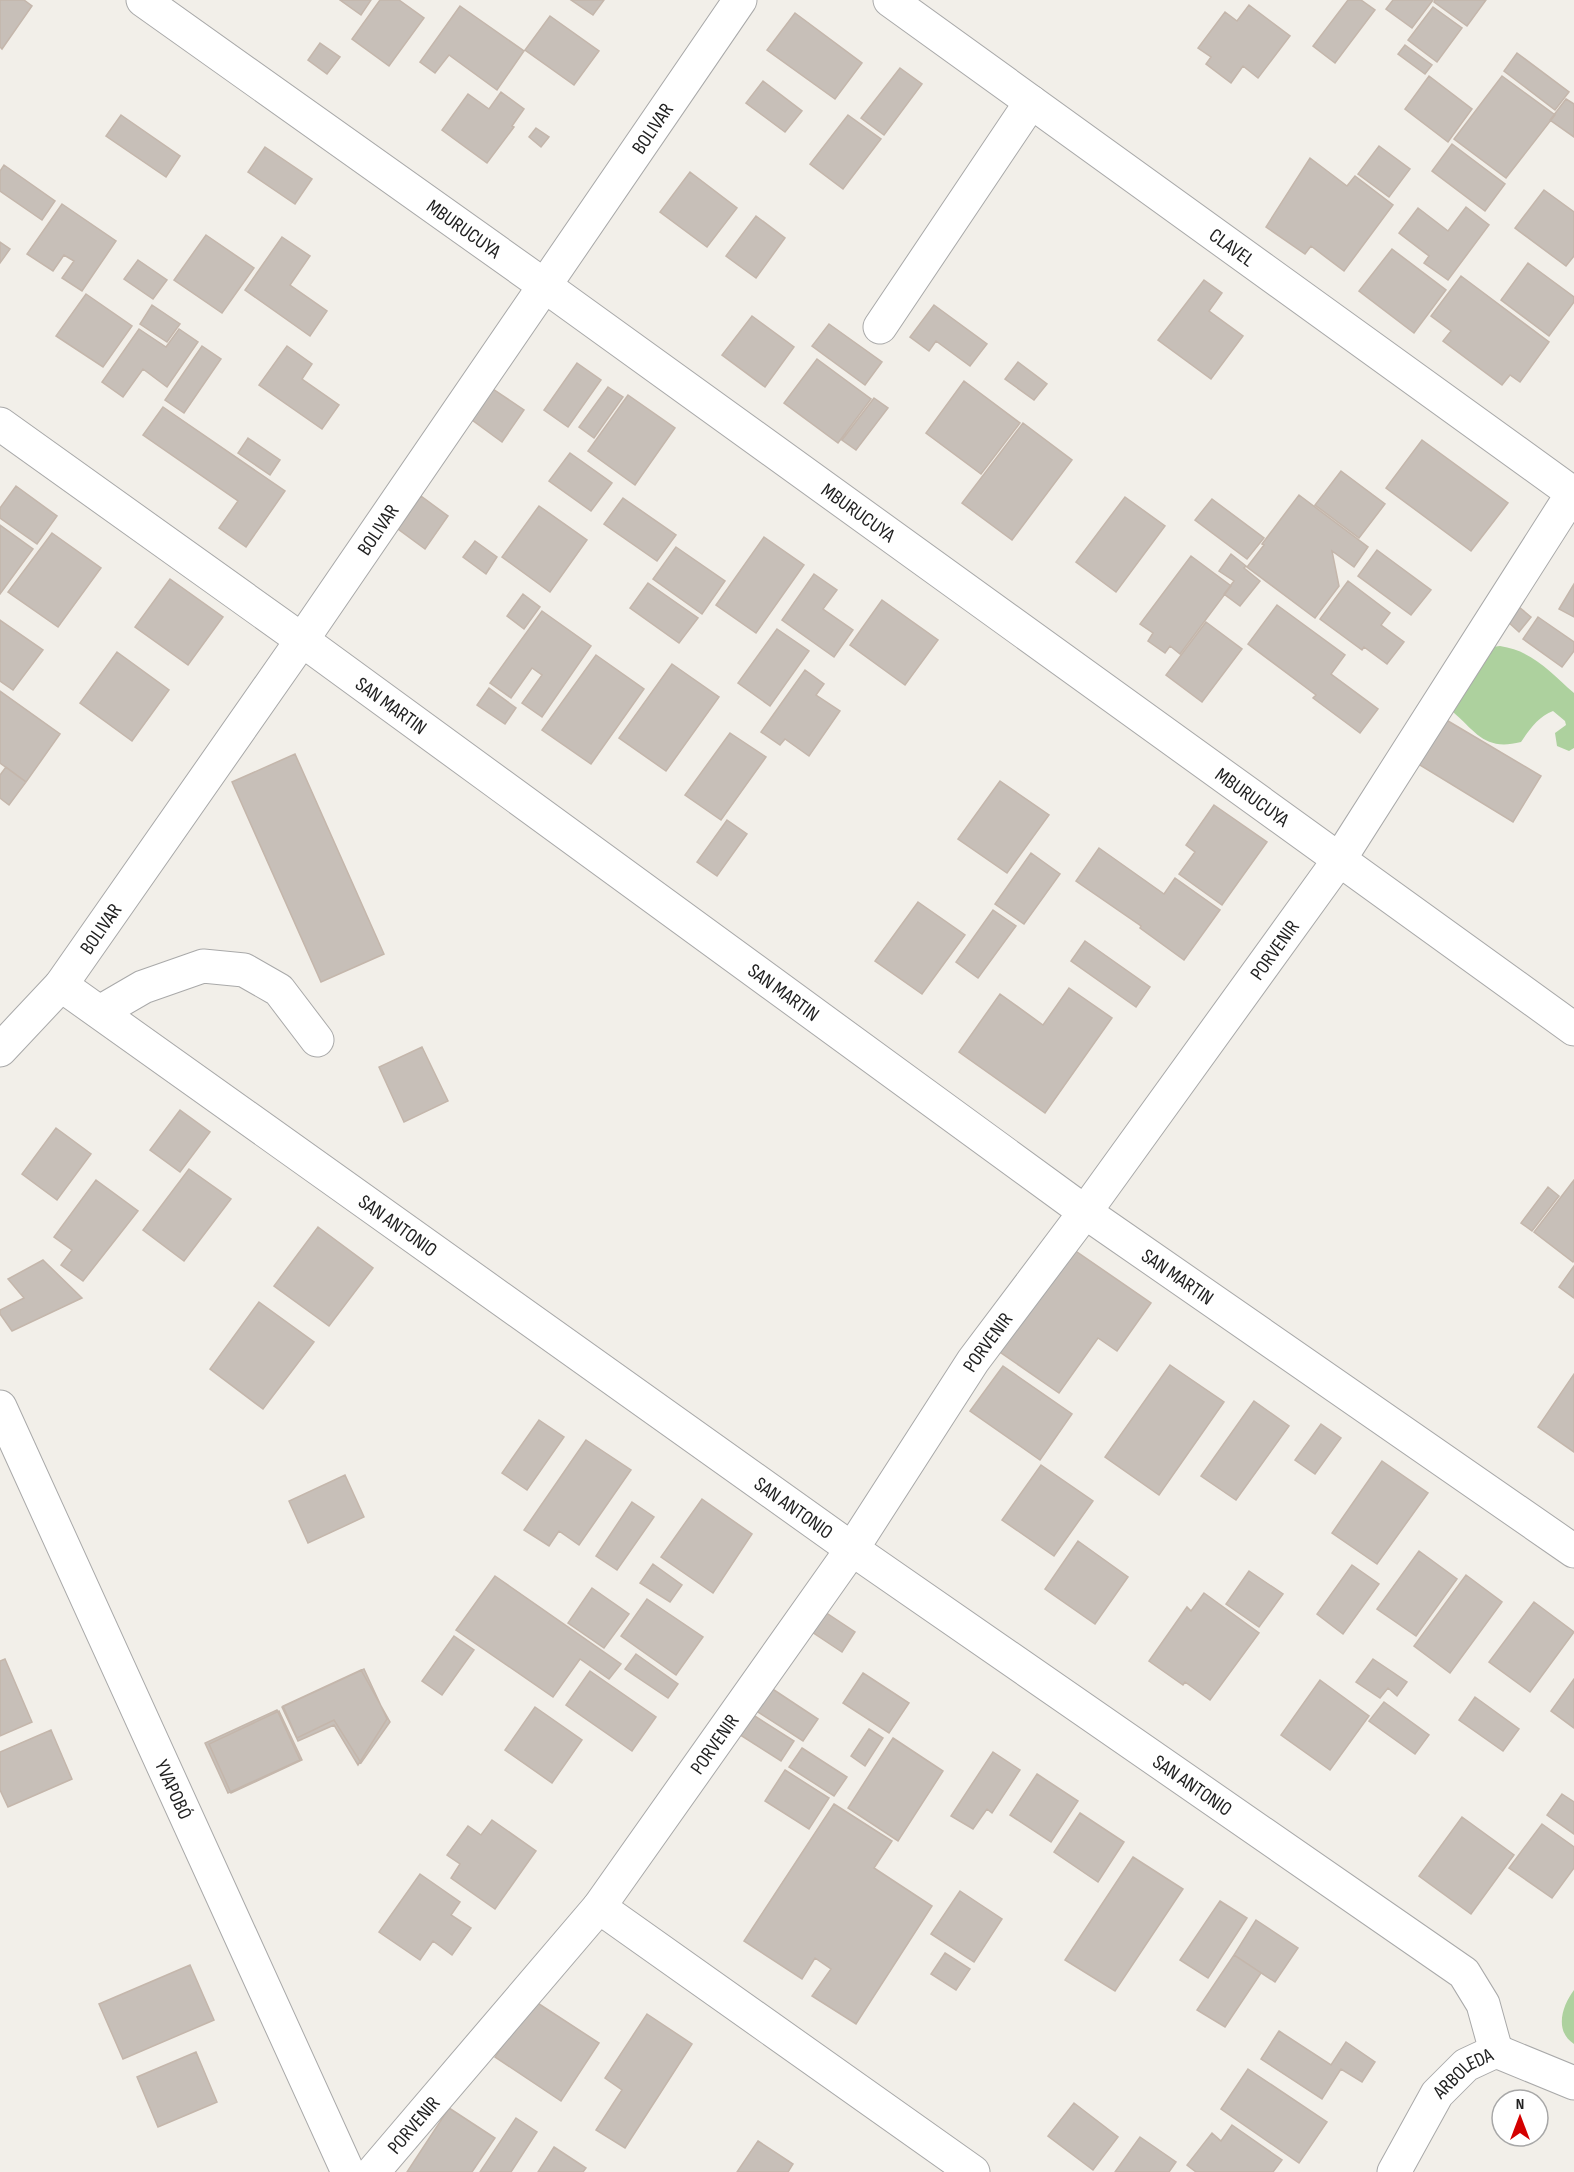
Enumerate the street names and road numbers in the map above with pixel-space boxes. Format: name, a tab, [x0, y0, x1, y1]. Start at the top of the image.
street label: BOLIVAR	[627, 99, 679, 159]
street label: MBURUCUYA	[422, 195, 506, 264]
street label: CLAVEL	[1204, 224, 1259, 273]
street label: MBURUCUYA	[816, 478, 900, 548]
street label: BOLIVAR	[353, 500, 404, 560]
street label: SAN MARTIN	[350, 672, 431, 740]
street label: MBURUCUYA	[1210, 763, 1294, 833]
street label: BOLIVAR	[75, 899, 127, 959]
street label: PORVENIR	[1245, 916, 1305, 985]
street label: SAN MARTIN	[743, 959, 824, 1027]
street label: SAN ANTONIO	[353, 1190, 442, 1262]
street label: SAN MARTIN	[1137, 1244, 1218, 1311]
street label: PORVENIR	[958, 1308, 1018, 1377]
street label: SAN ANTONIO	[749, 1472, 837, 1545]
street label: PORVENIR	[686, 1710, 745, 1779]
street label: SAN ANTONIO	[1148, 1750, 1236, 1822]
street label: YVAPOBÓ	[149, 1756, 197, 1823]
street label: ARBOLEDA	[1428, 2043, 1497, 2105]
street label: PORVENIR	[383, 2092, 445, 2159]

